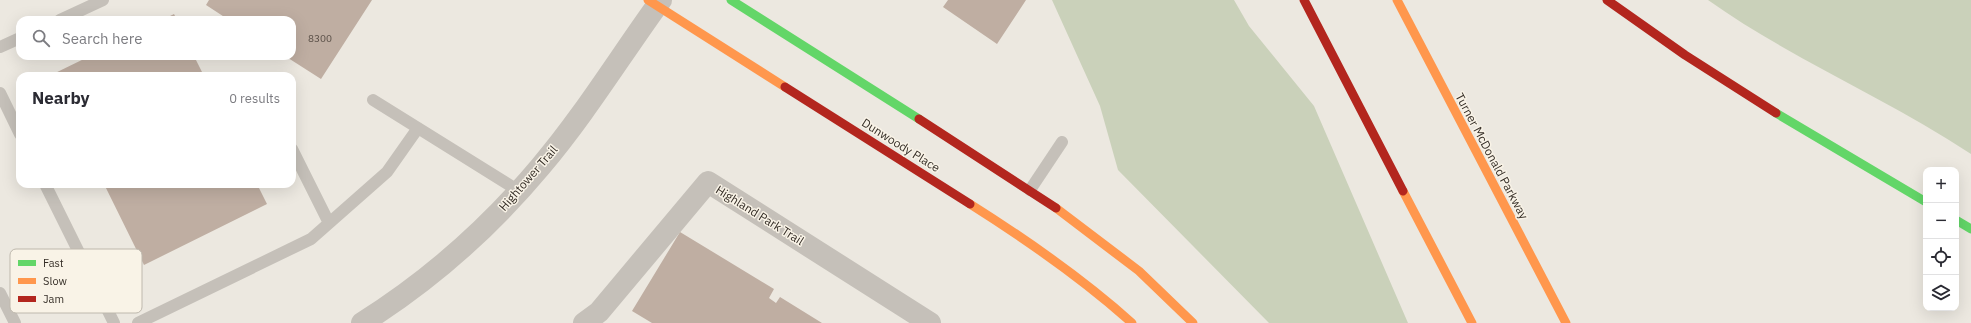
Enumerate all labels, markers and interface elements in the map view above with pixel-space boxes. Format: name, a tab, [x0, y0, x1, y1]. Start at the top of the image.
search box	[16, 16, 296, 60]
icon: search	[30, 27, 52, 49]
text: Search here	[62, 29, 142, 48]
house number: 8300	[308, 32, 332, 45]
text: Nearby	[32, 87, 90, 109]
text: 0 results	[229, 90, 280, 107]
street label: Turner McDonald Parkway	[1452, 90, 1532, 222]
street label: Dunwoody Place	[859, 115, 943, 175]
street label: Hightower Trail	[496, 142, 560, 214]
map controls	[1923, 167, 1959, 311]
button: +	[1923, 167, 1959, 203]
street label: Highland Park Trail	[713, 182, 807, 248]
button: −	[1923, 203, 1959, 239]
button: locate	[1923, 239, 1959, 275]
legend	[10, 249, 142, 313]
text: Fast	[43, 256, 64, 270]
text: Slow	[43, 274, 67, 288]
button: layers	[1923, 275, 1959, 311]
text: Jam	[43, 292, 64, 306]

